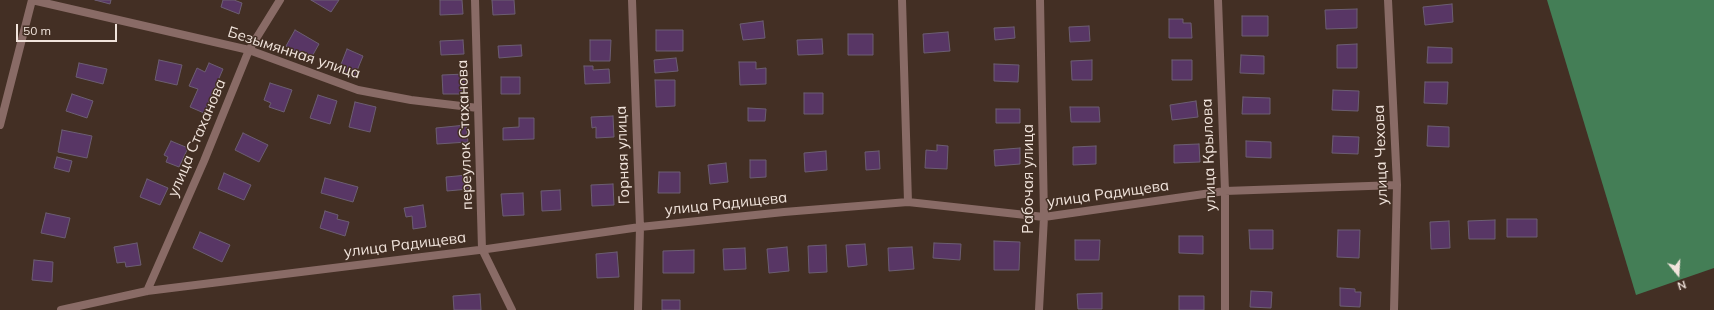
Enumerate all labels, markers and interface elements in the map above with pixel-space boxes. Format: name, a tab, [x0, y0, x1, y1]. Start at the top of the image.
scale bar	[18, 16, 119, 42]
text: 50 m	[23, 23, 51, 38]
street label: Безымянная улица	[225, 23, 363, 83]
street label: переулок Стаханова	[453, 60, 477, 210]
street label: улица Стаханова	[164, 76, 230, 200]
street label: улица Крылова	[1198, 98, 1220, 212]
street label: улица Чехова	[1370, 105, 1392, 205]
street label: Горная улица	[612, 106, 634, 204]
street label: Рабочая улица	[1019, 124, 1037, 234]
street label: улица Радищева	[1046, 177, 1170, 211]
street label: улица Радищева	[664, 189, 788, 219]
street label: улица Радищева	[343, 229, 467, 261]
north arrow	[1658, 254, 1698, 294]
text: N	[1676, 277, 1688, 293]

